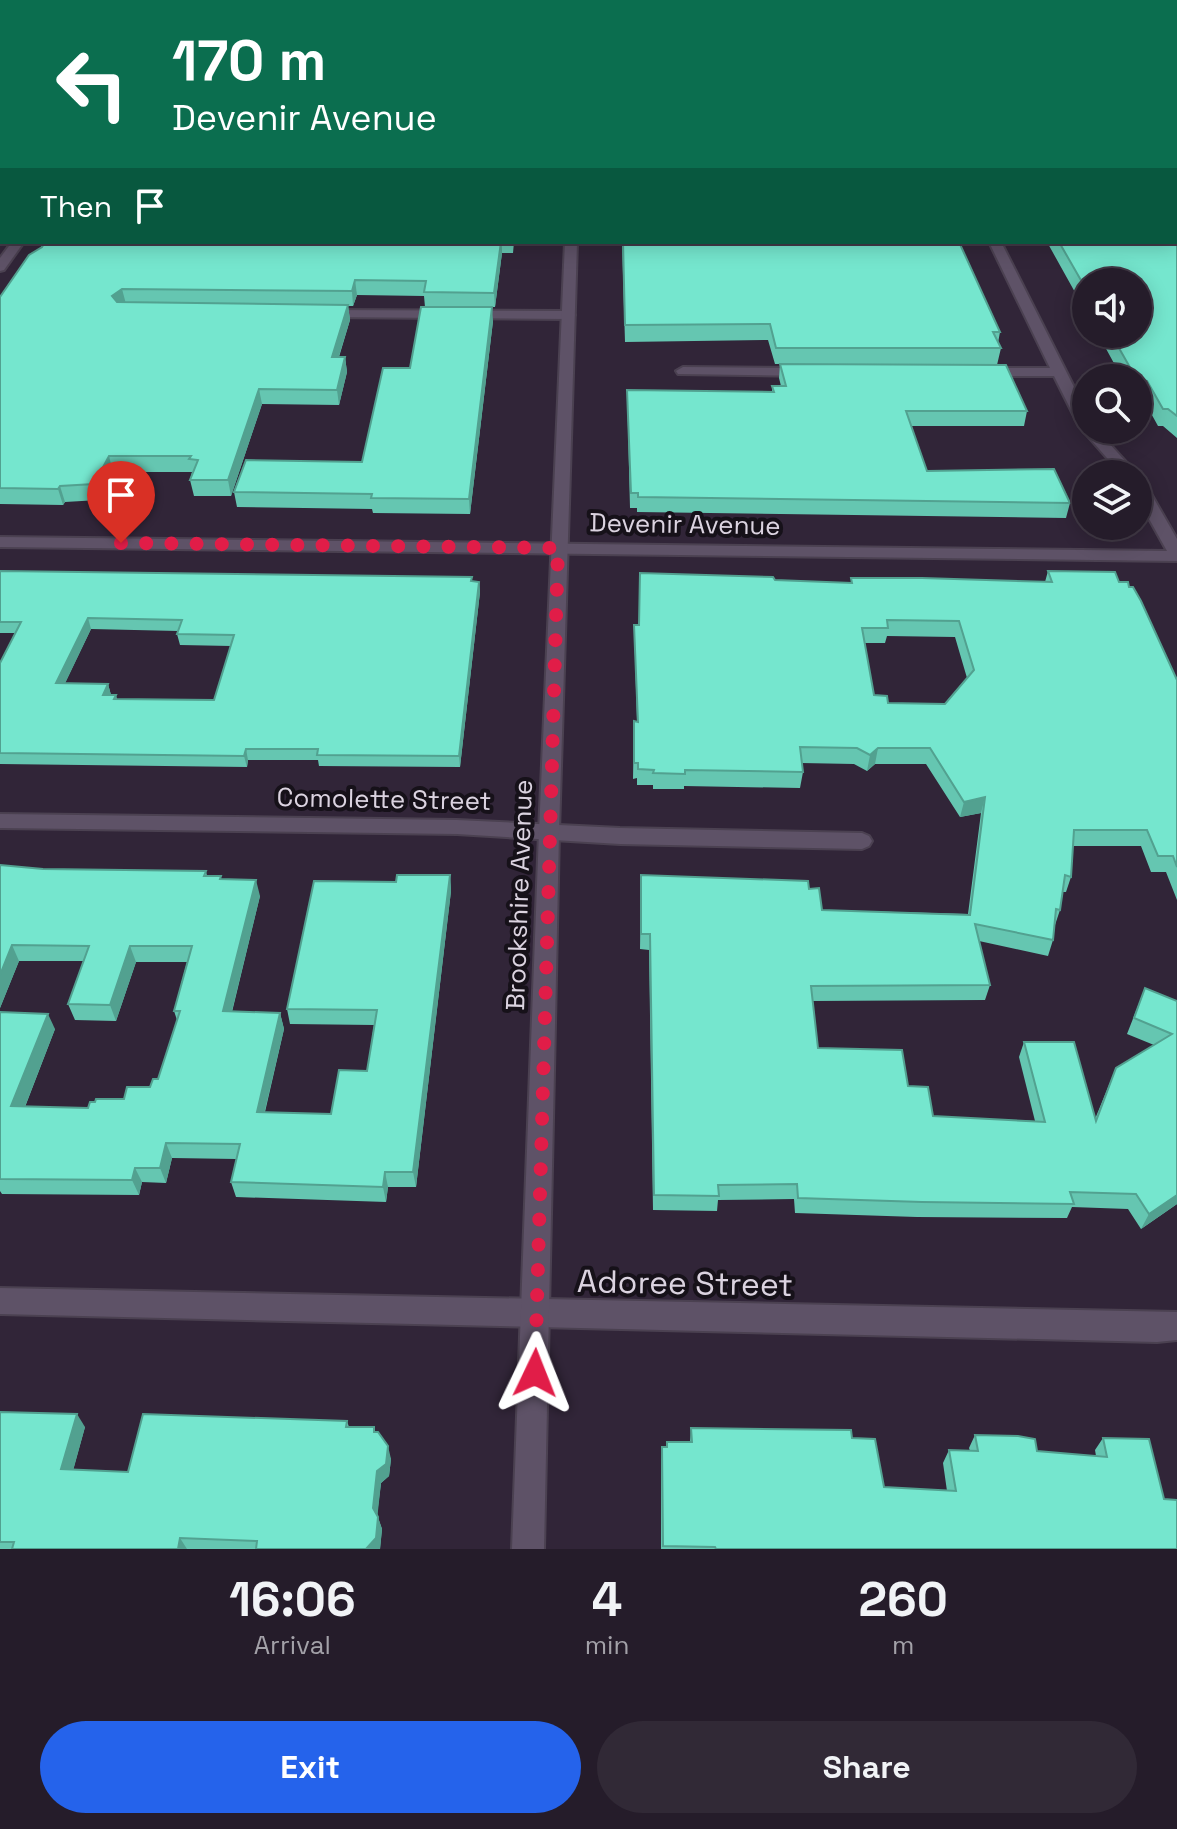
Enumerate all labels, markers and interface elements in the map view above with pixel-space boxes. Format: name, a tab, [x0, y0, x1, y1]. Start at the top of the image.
text: 170 m	[172, 25, 326, 96]
icon: left	[40, 32, 144, 136]
text: Devenir Avenue	[172, 95, 437, 141]
icon: arrive	[128, 184, 172, 228]
text: Then	[40, 187, 112, 226]
map controls	[1072, 268, 1152, 540]
button: sound	[1072, 268, 1152, 348]
button: search	[1072, 364, 1152, 444]
button: layers	[1072, 460, 1152, 540]
pin	[87, 461, 155, 543]
icon: arrive	[99, 473, 143, 517]
street label: Devenir Avenue	[589, 505, 781, 543]
street label: Brookshire Avenue	[498, 779, 540, 1011]
street label: Comolette Street	[276, 780, 492, 818]
street label: Adoree Street	[577, 1261, 793, 1305]
position arrow	[493, 1331, 577, 1415]
text: 16:06	[229, 1569, 356, 1630]
text: 4	[592, 1569, 622, 1630]
text: 260	[859, 1569, 948, 1630]
text: Arrival	[254, 1628, 331, 1662]
text: min	[585, 1628, 629, 1662]
text: m	[892, 1628, 914, 1662]
button: Exit	[40, 1721, 581, 1813]
button: Share	[597, 1721, 1137, 1813]

